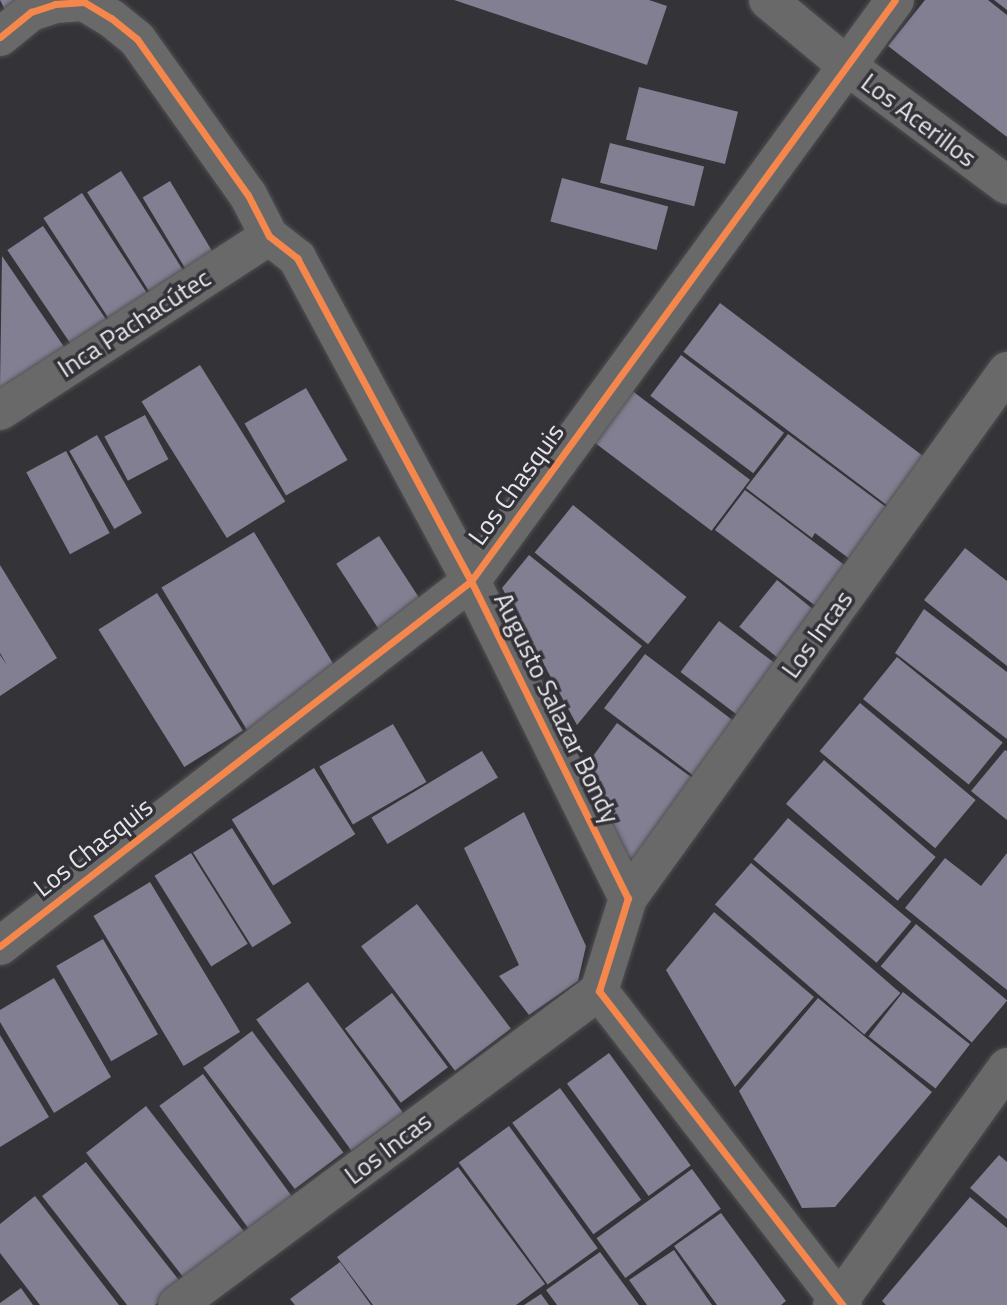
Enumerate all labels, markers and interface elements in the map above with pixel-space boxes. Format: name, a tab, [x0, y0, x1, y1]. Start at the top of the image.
street label: Los Acerillos	[855, 67, 983, 173]
street label: Inca Pachacútec	[52, 262, 216, 384]
street label: Los Chasquis	[462, 417, 570, 551]
street label: Los Incas	[775, 584, 859, 684]
street label: Augusto Salazar Bondy	[488, 588, 626, 828]
street label: Los Chasquis	[27, 791, 159, 903]
street label: Los Incas	[338, 1105, 438, 1191]

